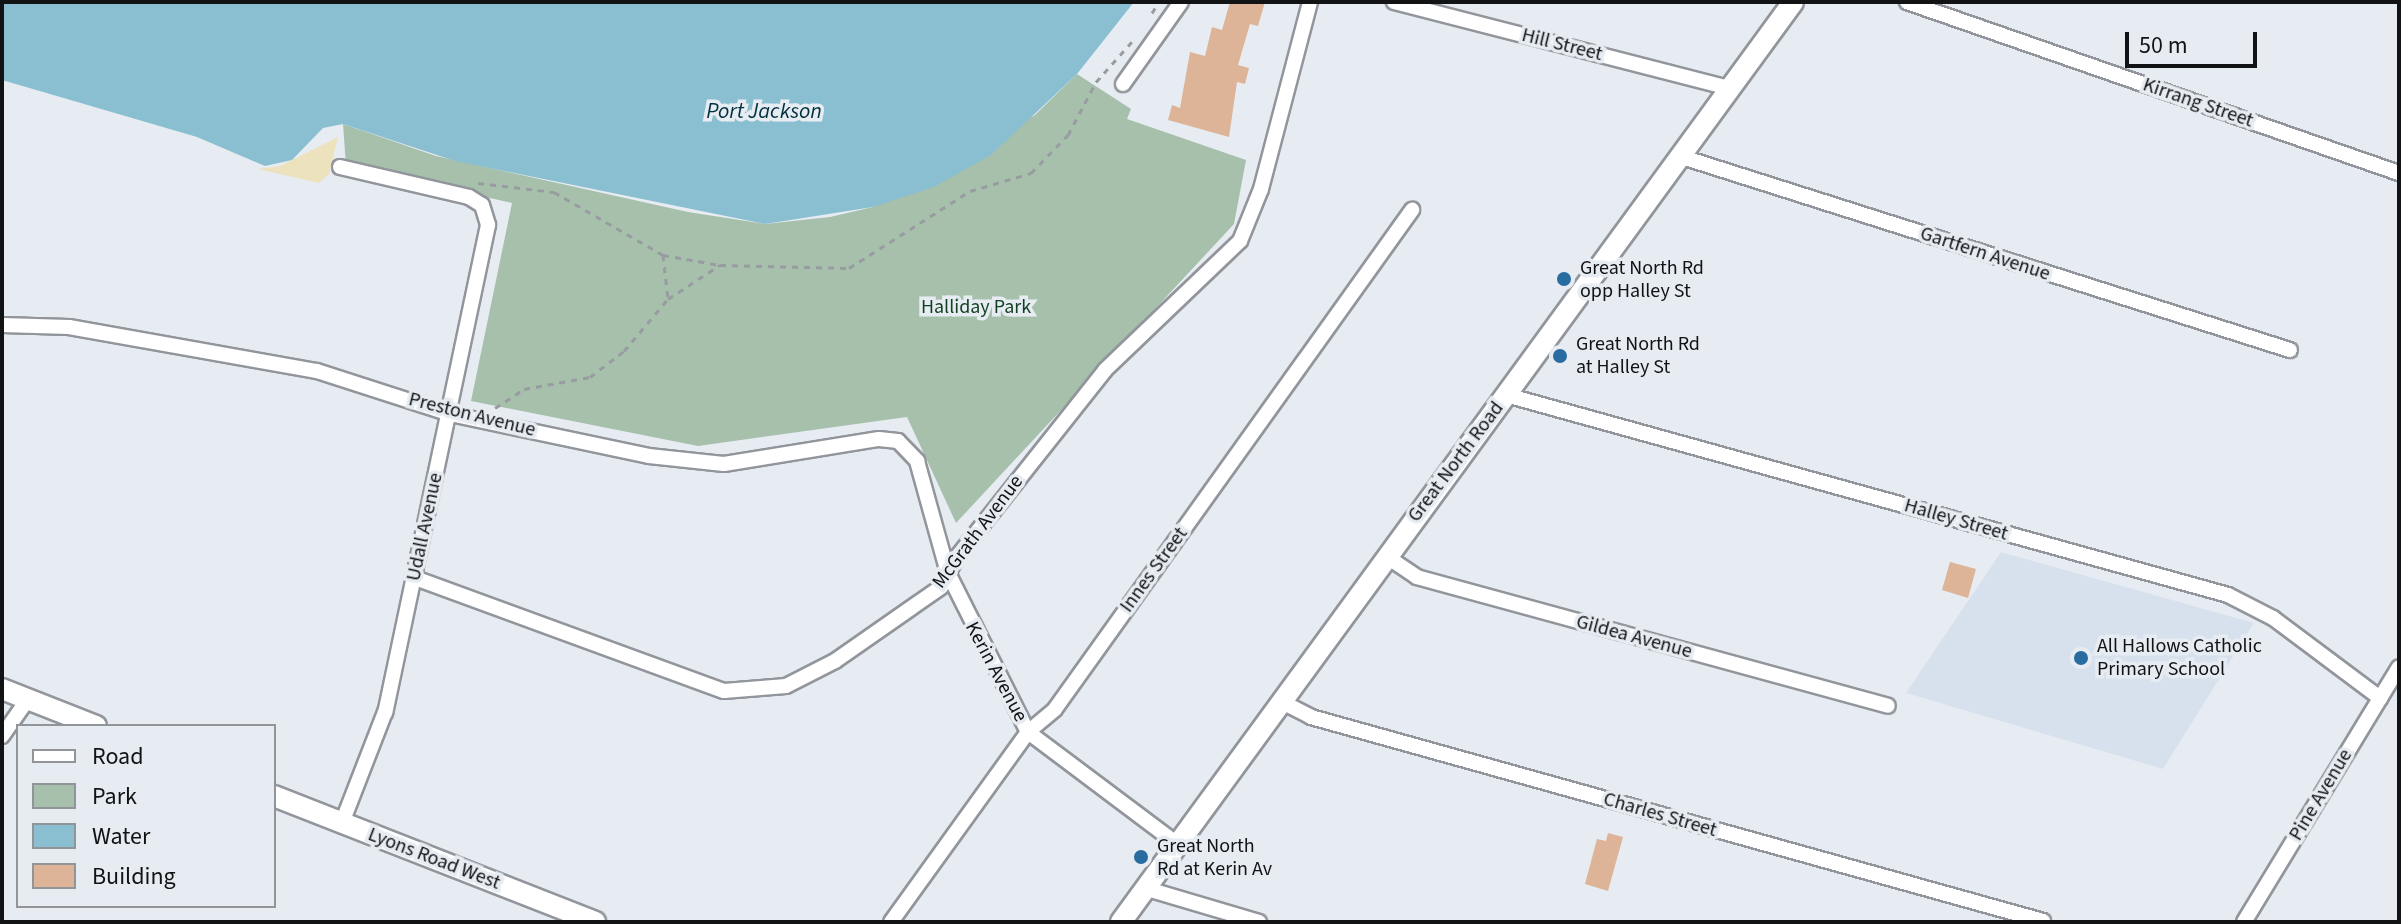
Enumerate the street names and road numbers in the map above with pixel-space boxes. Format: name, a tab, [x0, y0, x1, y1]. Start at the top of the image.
street label: Hill Street	[1519, 23, 1605, 67]
street label: Kirrang Street	[2140, 73, 2256, 133]
street label: Gartfern Avenue	[1917, 222, 2053, 286]
street label: Preston Avenue	[406, 388, 538, 442]
street label: Great North Road	[1403, 397, 1509, 527]
street label: Udall Avenue	[402, 471, 448, 583]
street label: McGrath Avenue	[928, 471, 1028, 593]
street label: Halley Street	[1901, 494, 2011, 546]
street label: Innes Street	[1115, 523, 1193, 617]
street label: Gildea Avenue	[1574, 610, 1694, 664]
street label: Kerin Avenue	[960, 618, 1032, 726]
street label: Pine Avenue	[2284, 745, 2358, 845]
street label: Charles Street	[1601, 787, 1719, 843]
street label: Lyons Road West	[364, 823, 504, 895]

